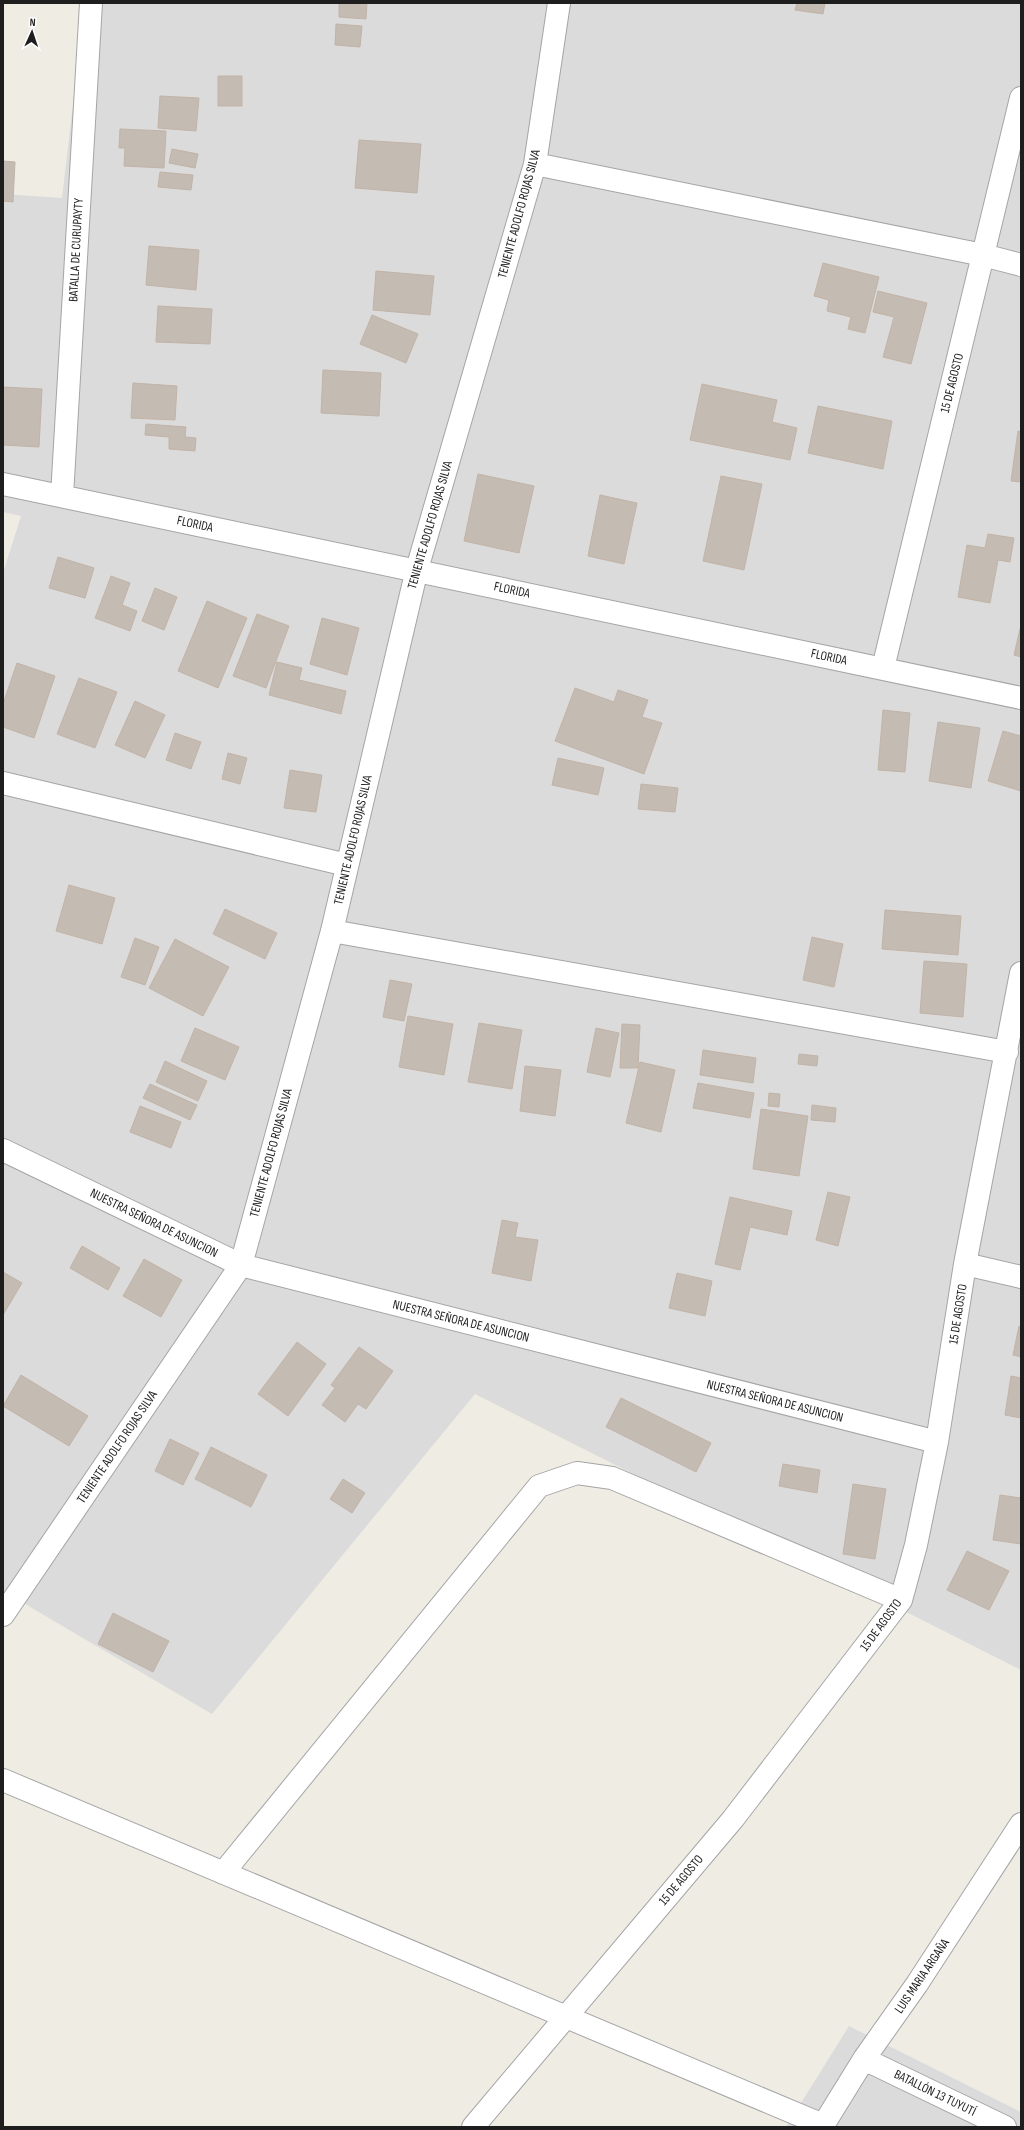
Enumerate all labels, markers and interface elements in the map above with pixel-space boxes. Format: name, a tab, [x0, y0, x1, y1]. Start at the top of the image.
north arrow	[12, 12, 52, 52]
text: N	[29, 16, 36, 29]
street label: TENIENTE ADOLFO ROJAS SILVA	[494, 147, 544, 280]
street label: BATALLA DE CURUPAYTY	[65, 197, 87, 302]
street label: 15 DE AGOSTO	[937, 352, 967, 414]
street label: TENIENTE ADOLFO ROJAS SILVA	[404, 459, 456, 591]
street label: FLORIDA	[175, 512, 215, 536]
street label: FLORIDA	[492, 578, 532, 602]
street label: FLORIDA	[809, 645, 849, 669]
street label: TENIENTE ADOLFO ROJAS SILVA	[330, 773, 376, 906]
street label: TENIENTE ADOLFO ROJAS SILVA	[246, 1086, 296, 1219]
street label: NUESTRA SEÑORA DE ASUNCION	[87, 1185, 221, 1261]
street label: 15 DE AGOSTO	[945, 1283, 971, 1345]
street label: NUESTRA SEÑORA DE ASUNCION	[391, 1296, 531, 1346]
street label: NUESTRA SEÑORA DE ASUNCION	[705, 1376, 845, 1426]
street label: TENIENTE ADOLFO ROJAS SILVA	[73, 1387, 161, 1506]
street label: 15 DE AGOSTO	[857, 1596, 905, 1654]
street label: 15 DE AGOSTO	[655, 1852, 707, 1908]
street label: LUIS MARIA ARGAÑA	[891, 1935, 953, 2016]
street label: BATALLÓN 13 TUYUTÍ	[891, 2066, 979, 2120]

